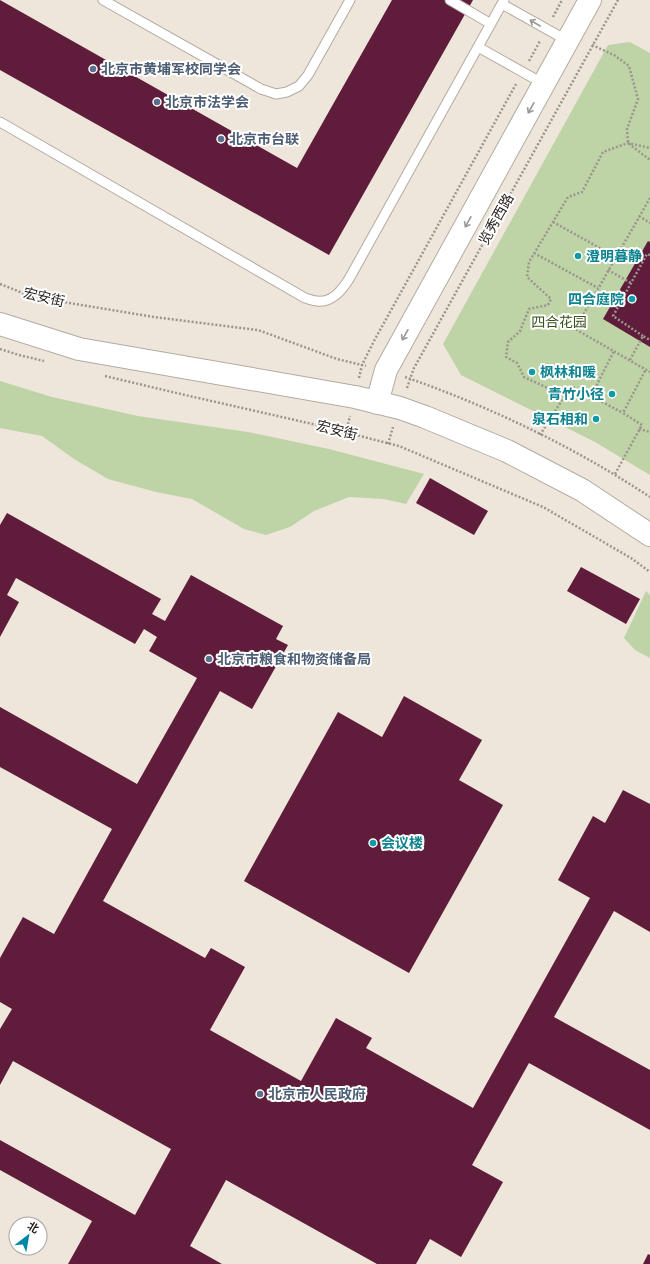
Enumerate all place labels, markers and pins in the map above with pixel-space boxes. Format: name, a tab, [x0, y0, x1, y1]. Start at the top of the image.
place label: 北京市黄埔军校同学会	[101, 60, 241, 78]
marker: 北京市黄埔军校同学会	[88, 64, 98, 74]
place label: 北京市法学会	[165, 93, 249, 111]
marker: 北京市法学会	[152, 97, 162, 107]
place label: 北京市台联	[229, 130, 299, 148]
marker: 北京市台联	[216, 134, 226, 144]
place label: 澄明暮静	[586, 247, 642, 265]
marker: 澄明暮静	[573, 251, 583, 261]
place label: 四合庭院	[568, 290, 624, 308]
marker: 四合庭院	[627, 294, 637, 304]
place label: 枫林和暖	[540, 363, 596, 381]
marker: 枫林和暖	[527, 367, 537, 377]
place label: 青竹小径	[548, 385, 604, 403]
marker: 青竹小径	[607, 389, 617, 399]
place label: 泉石相和	[532, 410, 588, 428]
marker: 泉石相和	[591, 414, 601, 424]
place label: 北京市粮食和物资储备局	[217, 650, 371, 668]
marker: 北京市粮食和物资储备局	[204, 654, 214, 664]
place label: 会议楼	[381, 834, 423, 852]
marker: 会议楼	[368, 838, 378, 848]
place label: 北京市人民政府	[268, 1085, 366, 1103]
marker: 北京市人民政府	[255, 1089, 265, 1099]

